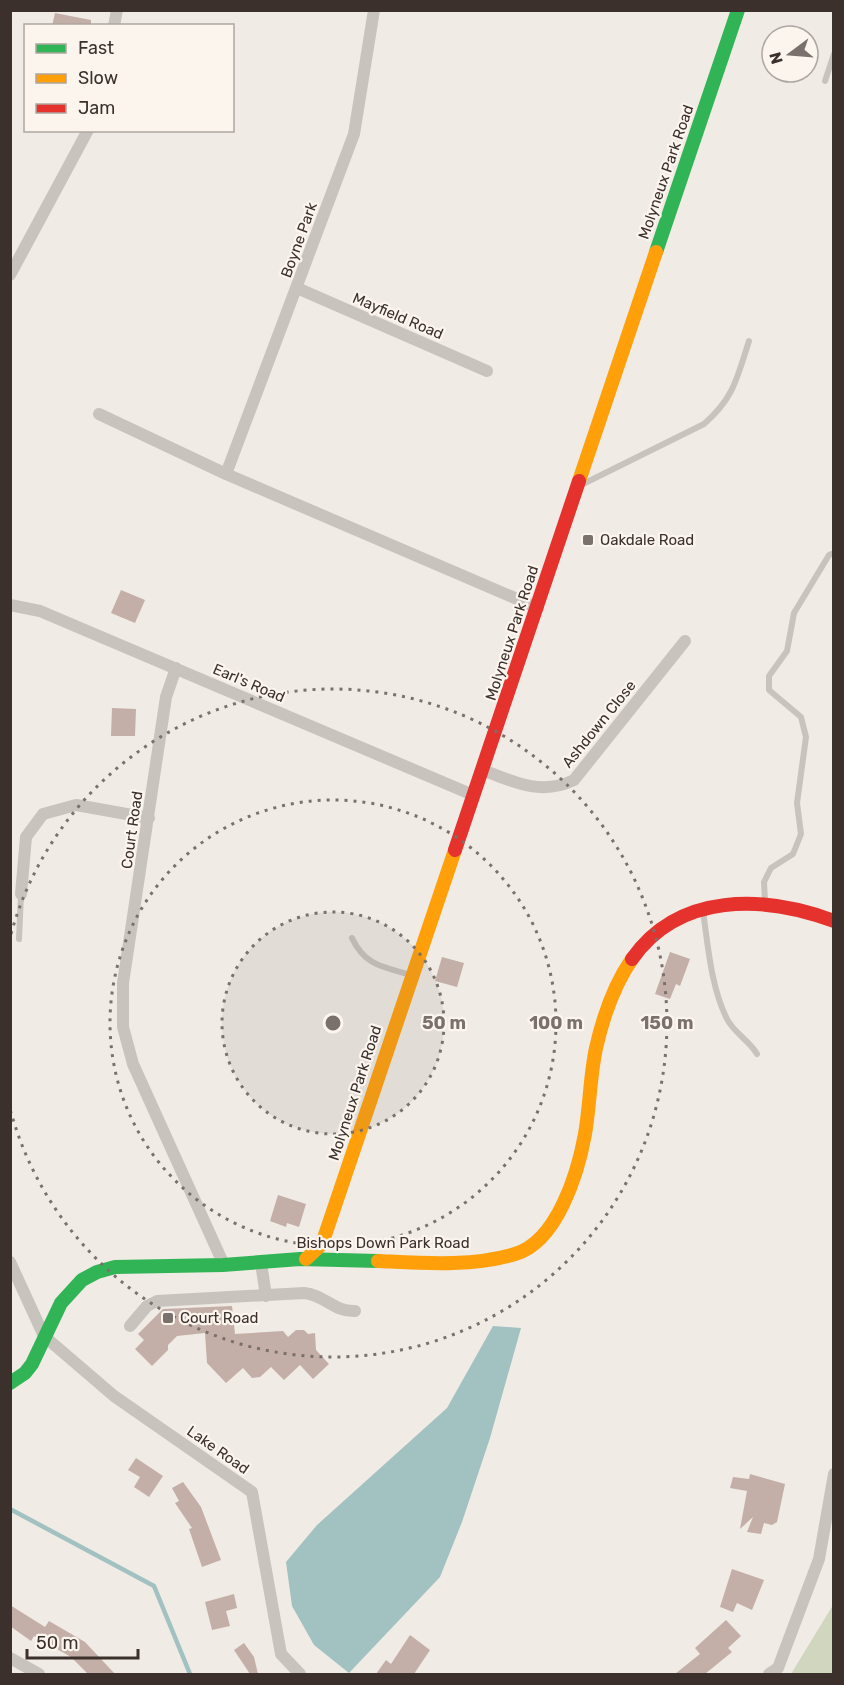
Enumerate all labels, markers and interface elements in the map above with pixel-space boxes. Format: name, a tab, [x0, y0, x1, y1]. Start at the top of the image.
legend	[24, 24, 234, 132]
north arrow	[760, 24, 820, 84]
text: Fast	[78, 37, 114, 59]
text: N	[765, 50, 787, 66]
text: Slow	[78, 67, 118, 89]
text: Jam	[78, 97, 115, 119]
street label: Molyneux Park Road	[635, 102, 697, 242]
street label: Boyne Park	[277, 200, 321, 280]
street label: Mayfield Road	[350, 289, 446, 343]
place label: Oakdale Road	[600, 531, 694, 549]
marker: Oakdale Road	[581, 533, 595, 547]
street label: Molyneux Park Road	[482, 563, 542, 703]
street label: Earl's Road	[210, 660, 288, 706]
street label: Ashdown Close	[558, 677, 640, 771]
street label: Court Road	[118, 790, 146, 870]
text: 50 m	[422, 1012, 466, 1034]
text: 100 m	[529, 1012, 583, 1034]
text: 150 m	[640, 1012, 694, 1034]
centre of rings	[323, 1013, 343, 1033]
street label: Molyneux Park Road	[325, 1023, 385, 1163]
street label: Bishops Down Park Road	[296, 1234, 470, 1252]
place label: Court Road	[180, 1309, 258, 1327]
marker: Court Road	[161, 1311, 175, 1325]
street label: Lake Road	[183, 1422, 253, 1478]
scale bar	[27, 1622, 138, 1660]
text: 50 m	[36, 1632, 79, 1654]

